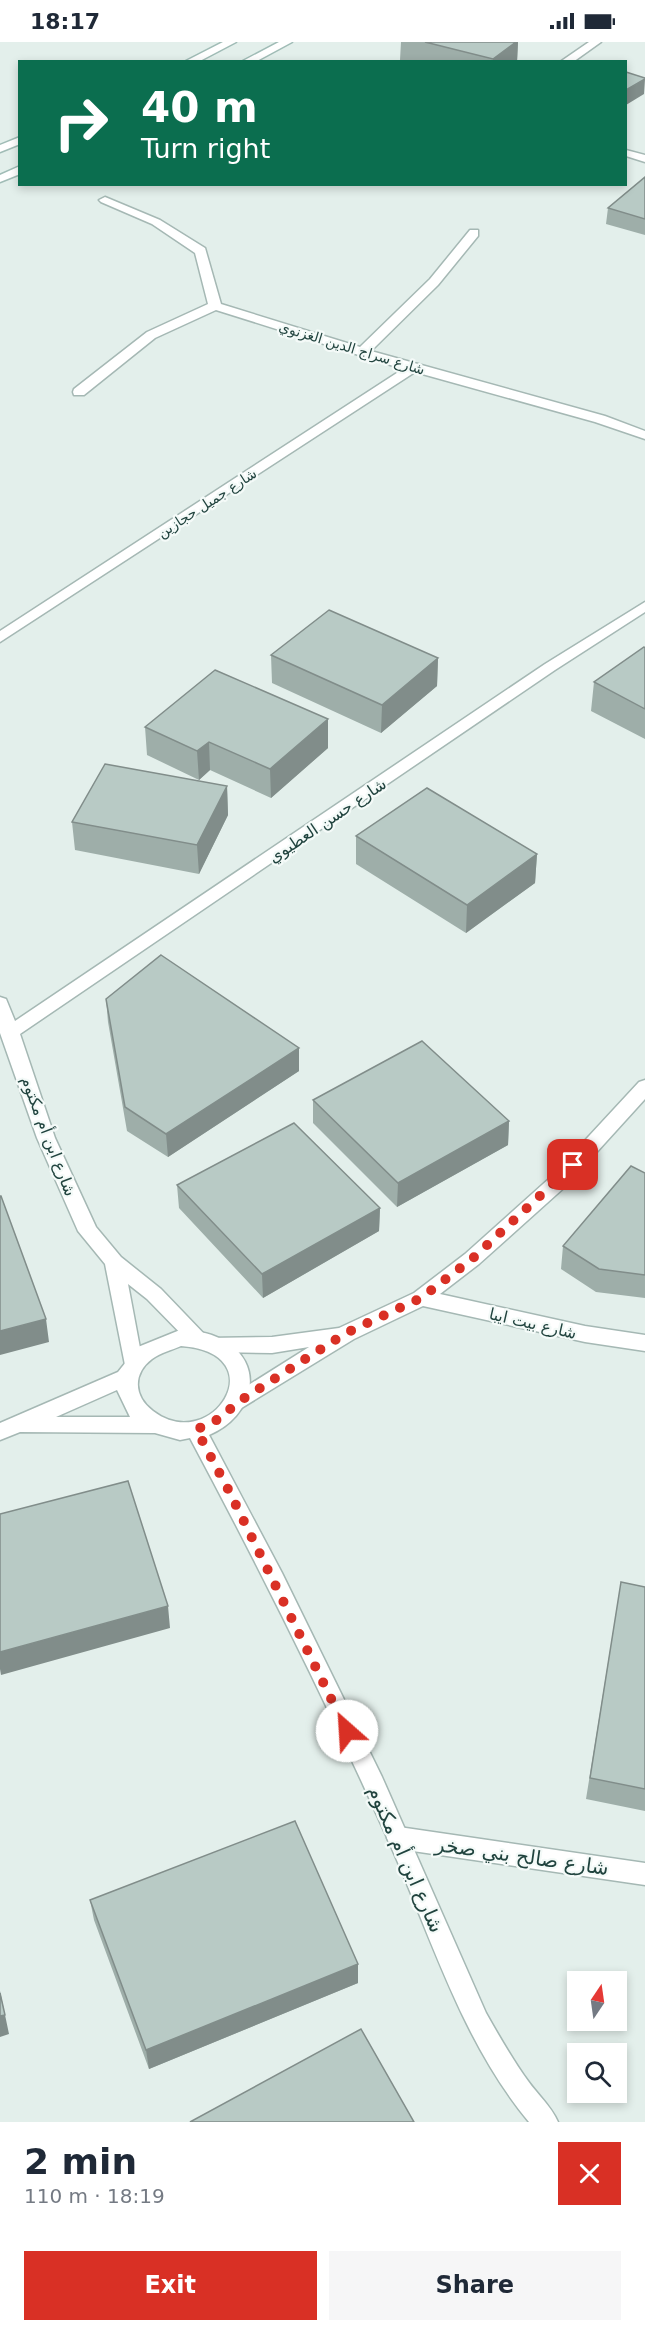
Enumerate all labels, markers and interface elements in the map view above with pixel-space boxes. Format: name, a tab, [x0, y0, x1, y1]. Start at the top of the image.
text: 18:17	[30, 9, 100, 34]
text: 40 m	[141, 83, 258, 132]
icon: right	[42, 84, 120, 162]
text: Turn right	[141, 133, 270, 164]
street label: شارع سراج الدين الغزنوي	[277, 318, 427, 379]
street label: شارع جميل حجازين	[154, 465, 260, 542]
street label: شارع حسن العطيوي	[265, 774, 390, 868]
street label: شارع ابن أم مكتوم	[16, 1073, 81, 1199]
pin	[547, 1139, 598, 1190]
icon: arrive	[556, 1148, 589, 1181]
street label: شارع بيت ايبا	[487, 1304, 579, 1344]
position arrow	[315, 1699, 379, 1763]
street label: شارع ابن أم مكتوم	[363, 1781, 450, 1936]
street label: شارع صالح بني صخر	[433, 1832, 610, 1881]
north arrow	[567, 1971, 627, 2031]
map controls	[567, 1971, 627, 2103]
button: search	[567, 2043, 627, 2103]
text: 2 min	[24, 2141, 137, 2182]
button: close	[558, 2142, 621, 2205]
text: 110 m · 18:19	[24, 2184, 165, 2208]
button: Exit	[24, 2251, 317, 2320]
button: Share	[329, 2251, 621, 2320]

